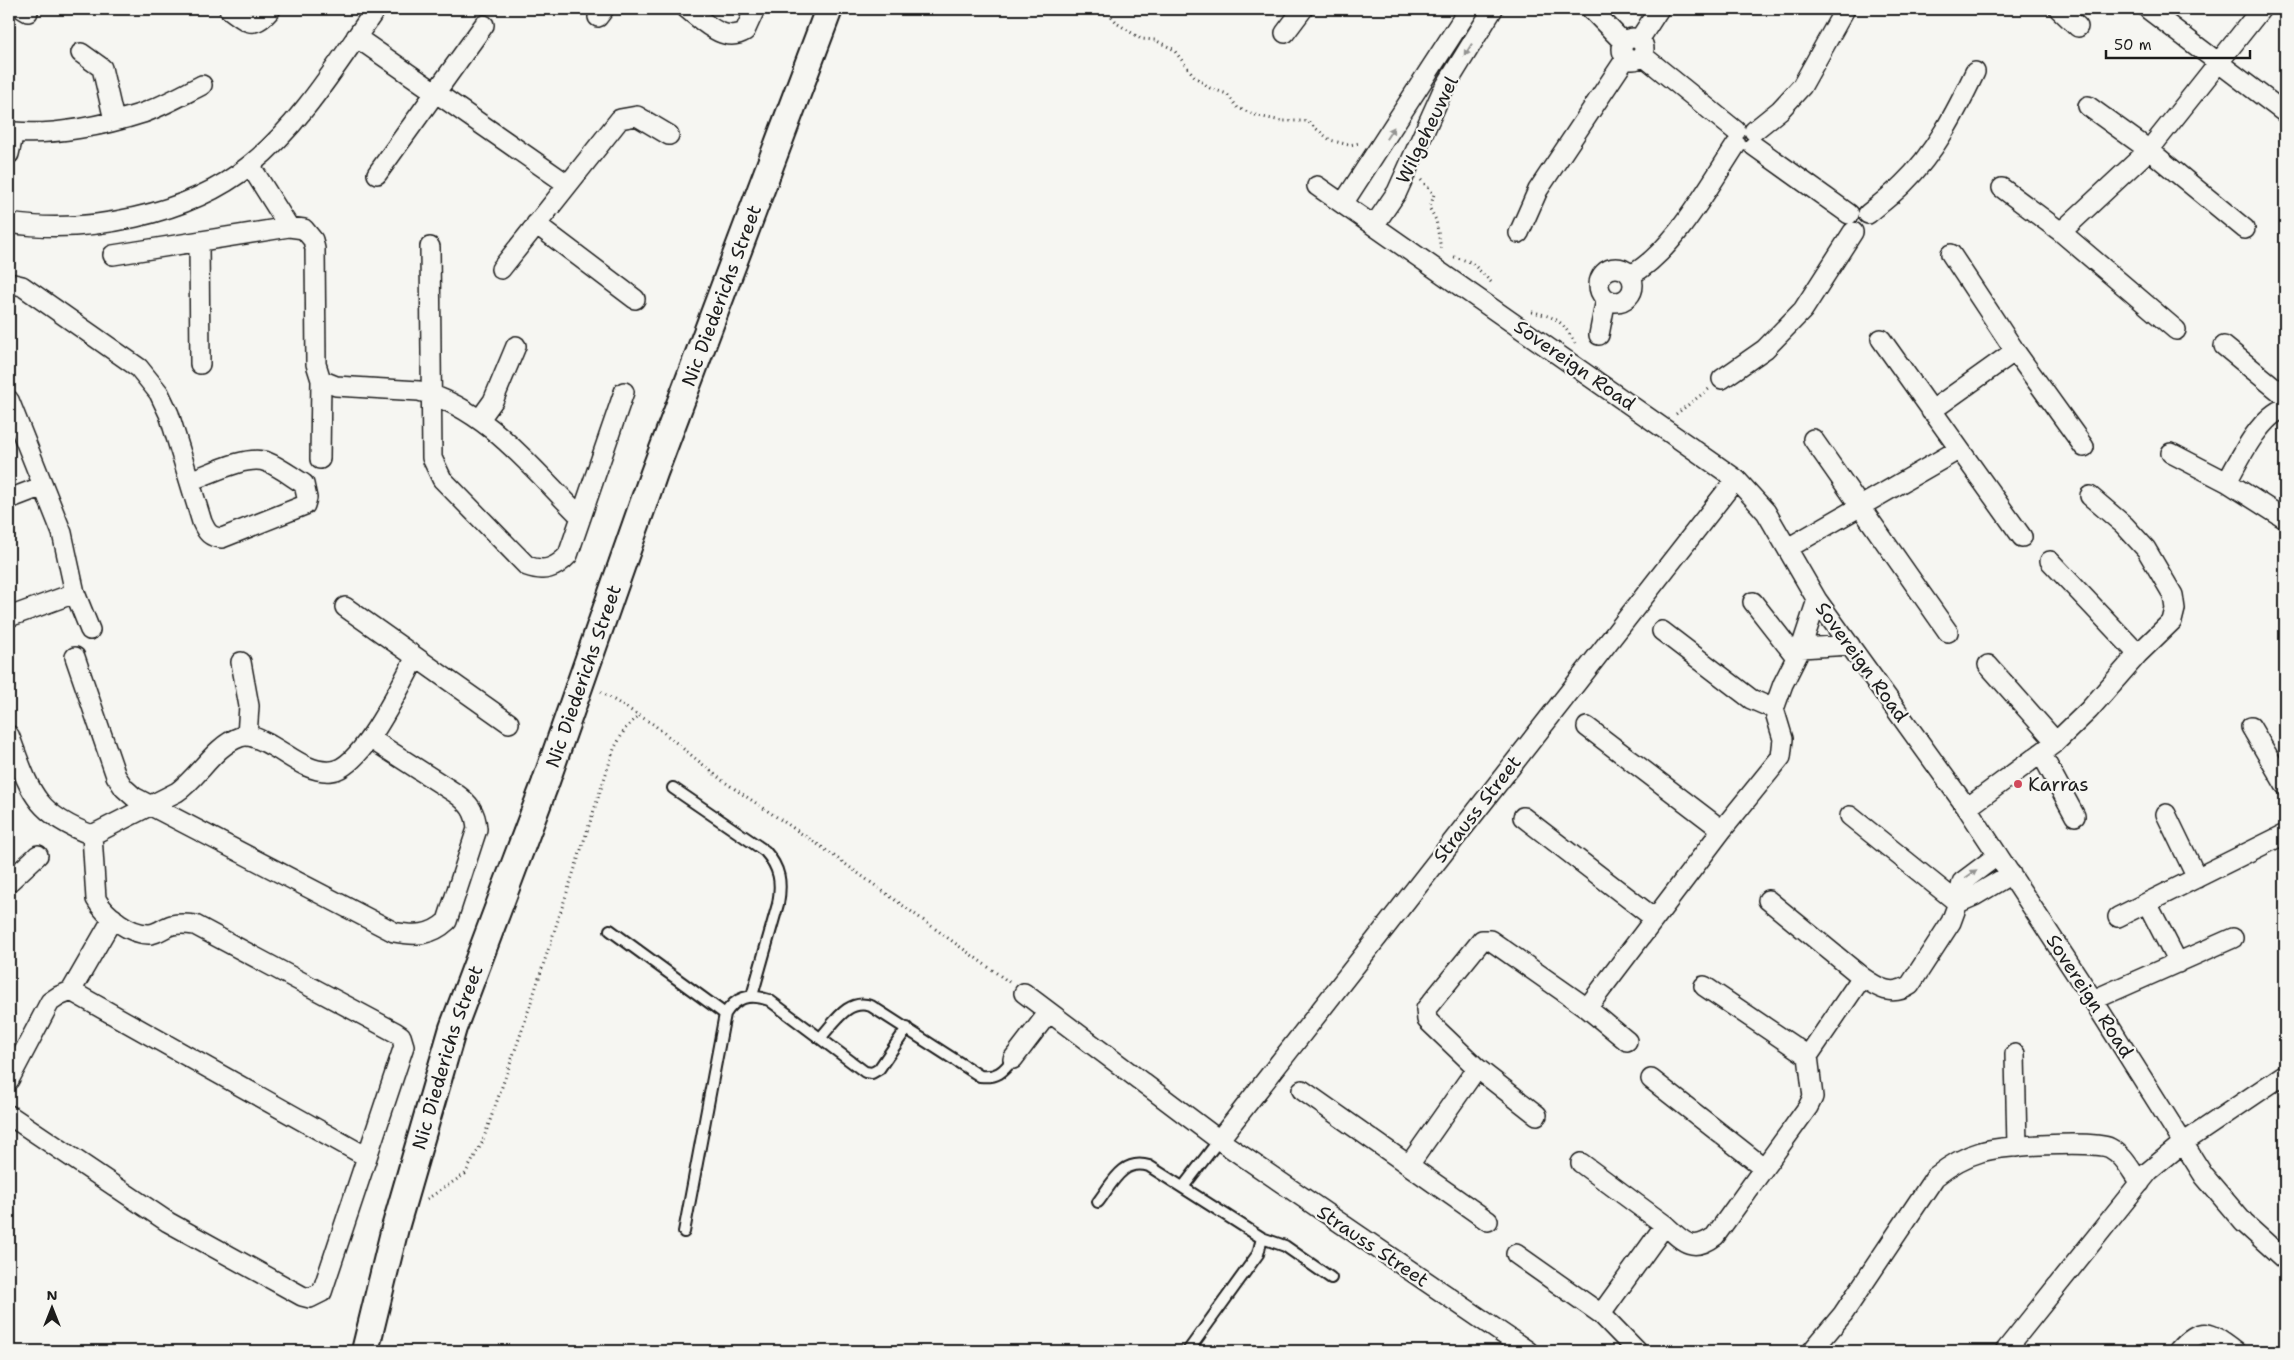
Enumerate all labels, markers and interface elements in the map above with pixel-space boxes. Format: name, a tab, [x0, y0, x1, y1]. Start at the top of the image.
scale bar	[2106, 28, 2250, 60]
text: 50 m	[2114, 35, 2152, 55]
one-way arrow	[1463, 44, 1472, 57]
street label: Wilgeheuwel	[1390, 72, 1464, 188]
one-way arrow	[1385, 126, 1394, 140]
street label: Nic Diederichs Street	[675, 201, 767, 390]
street label: Sovereign Road	[1509, 314, 1641, 416]
street label: Nic Diederichs Street	[539, 581, 626, 771]
street label: Sovereign Road	[1810, 597, 1914, 727]
street label: Strauss Street	[1427, 750, 1527, 868]
place label: Karras	[2028, 772, 2089, 797]
marker: Karras	[2012, 778, 2024, 790]
one-way arrow	[1964, 869, 1977, 879]
street label: Sovereign Road	[2041, 929, 2139, 1063]
street label: Nic Diederichs Street	[406, 962, 488, 1152]
street label: Strauss Street	[1312, 1199, 1434, 1293]
north arrow	[28, 1282, 78, 1332]
text: N	[46, 1286, 58, 1304]

